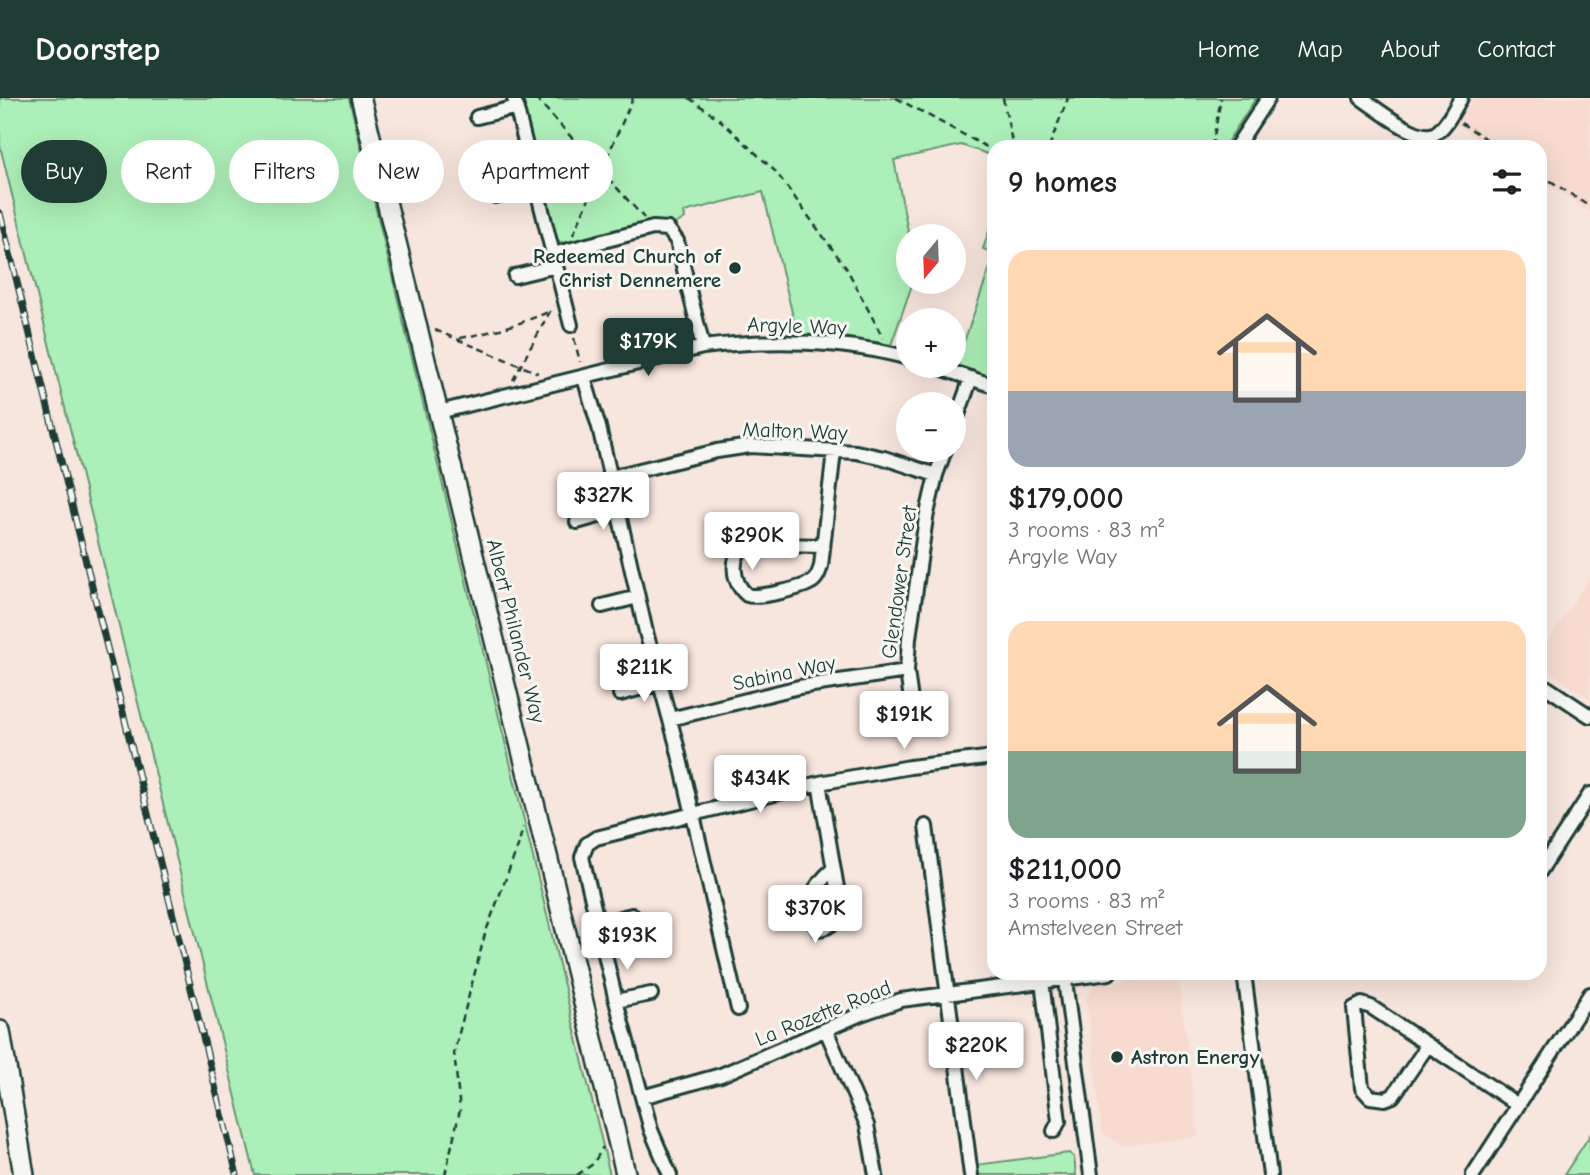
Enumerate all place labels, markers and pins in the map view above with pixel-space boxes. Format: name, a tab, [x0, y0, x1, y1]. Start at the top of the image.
place label: Redeemed Church of Christ Dennemere	[533, 244, 722, 292]
marker: Redeemed Church of Christ Dennemere	[727, 260, 743, 276]
pin: $179K	[599, 318, 697, 378]
pin: $327K	[554, 472, 652, 532]
pin: $290K	[703, 512, 801, 572]
pin: $211K	[595, 644, 693, 704]
pin: $191K	[855, 692, 953, 751]
pin: $434K	[711, 756, 809, 815]
pin: $370K	[766, 886, 864, 945]
pin: $193K	[578, 912, 676, 972]
pin: $220K	[927, 1023, 1025, 1082]
place label: Astron Energy	[1131, 1045, 1260, 1069]
marker: Astron Energy	[1109, 1049, 1125, 1065]

